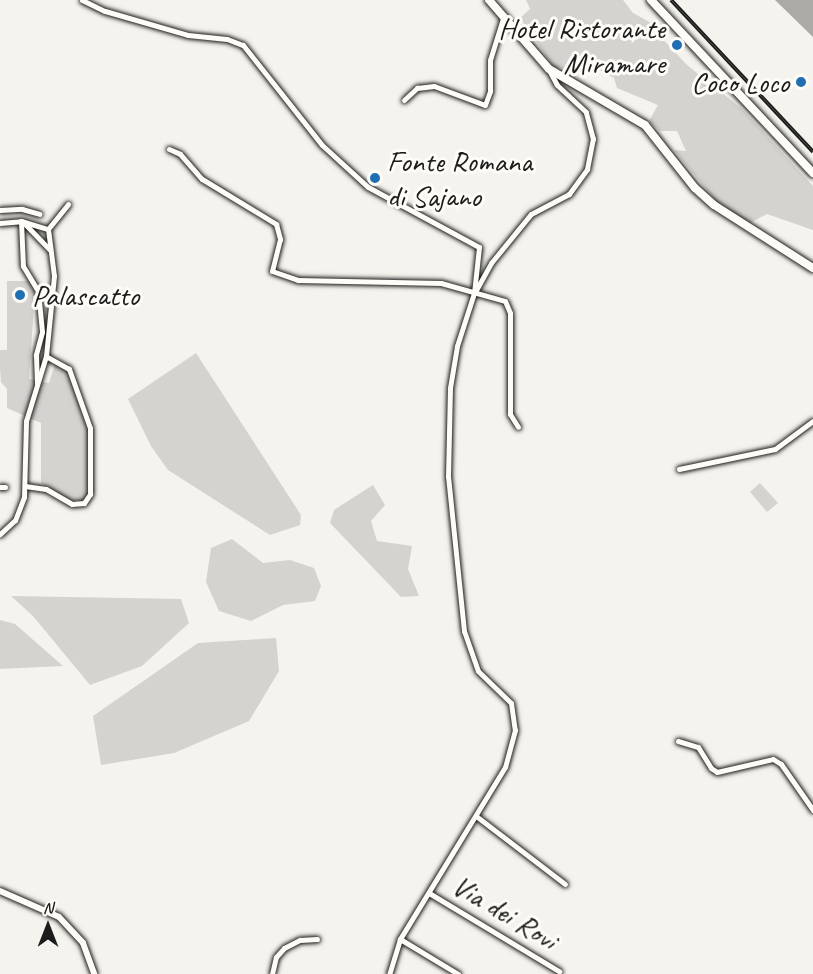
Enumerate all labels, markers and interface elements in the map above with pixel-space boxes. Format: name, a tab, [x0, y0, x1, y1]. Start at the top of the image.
place label: Hotel Ristorante Miramare	[497, 10, 665, 80]
marker: Hotel Ristorante Miramare	[670, 38, 684, 52]
place label: Coco Loco	[691, 64, 789, 100]
marker: Coco Loco	[794, 75, 808, 89]
place label: Fonte Romana di Sajano	[387, 143, 532, 213]
marker: Fonte Romana di Sajano	[368, 171, 382, 185]
place label: Palascatto	[32, 277, 139, 313]
marker: Palascatto	[13, 288, 27, 302]
street label: Via dei Rovi	[446, 867, 564, 957]
north arrow	[18, 896, 78, 956]
text: N	[43, 898, 53, 918]

